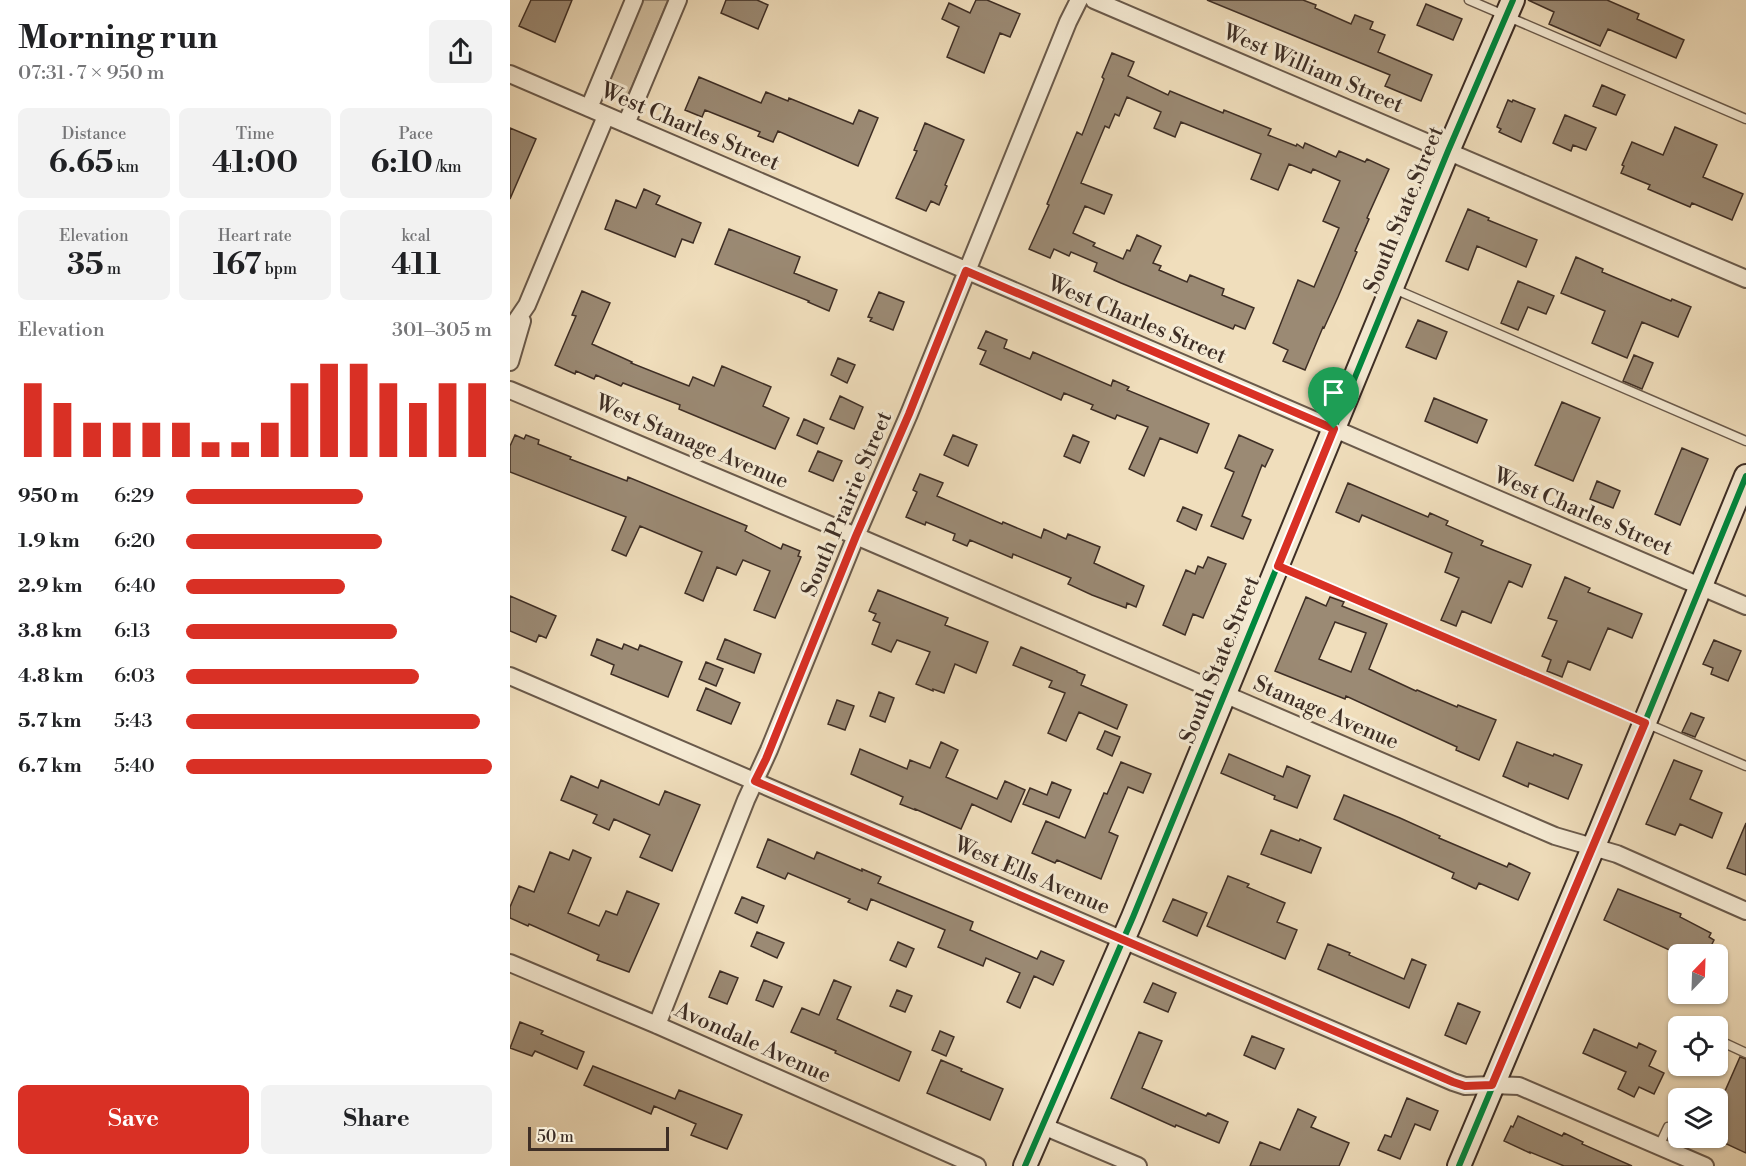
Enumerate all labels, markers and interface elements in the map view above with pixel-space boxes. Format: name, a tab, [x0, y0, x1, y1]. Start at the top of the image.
text: Morning run	[18, 18, 218, 59]
street label: West William Street	[1218, 18, 1407, 119]
button: share	[429, 20, 492, 83]
text: 07:31 · 7 × 950 m	[18, 61, 165, 86]
street label: West Charles Street	[596, 77, 784, 177]
street label: South State Street	[1358, 122, 1450, 298]
text: Distance	[62, 124, 126, 144]
text: Time	[236, 124, 274, 144]
text: Pace	[399, 124, 433, 144]
text: 6.65	[49, 144, 113, 182]
text: 41:00	[212, 144, 298, 182]
text: 6:10	[370, 144, 433, 182]
text: km	[113, 157, 139, 177]
text: /km	[433, 157, 462, 177]
text: Elevation	[59, 226, 129, 246]
text: Heart rate	[218, 226, 292, 246]
text: kcal	[401, 226, 431, 246]
text: 35	[67, 246, 104, 284]
text: 167	[213, 246, 261, 284]
text: 411	[391, 246, 441, 284]
text: m	[104, 259, 121, 279]
text: bpm	[261, 259, 297, 279]
street label: West Charles Street	[1043, 270, 1231, 370]
text: Elevation	[18, 318, 105, 343]
text: 301–305 m	[392, 318, 492, 343]
pin	[1308, 367, 1359, 429]
icon: arrive	[1317, 376, 1350, 409]
street label: West Stanage Avenue	[590, 389, 793, 495]
street label: South Prairie Street	[796, 407, 898, 601]
street label: West Charles Street	[1489, 462, 1677, 562]
text: 950 m	[18, 484, 79, 509]
text: 6:29	[114, 484, 154, 509]
text: 1.9 km	[18, 529, 80, 554]
text: 6:20	[114, 529, 155, 554]
street label: South State Street	[1174, 572, 1266, 748]
text: 2.9 km	[18, 574, 82, 599]
text: 6:40	[114, 574, 156, 599]
text: 3.8 km	[18, 619, 82, 644]
text: 6:13	[114, 619, 150, 644]
text: 4.8 km	[18, 664, 83, 689]
text: 6:03	[114, 664, 155, 689]
street label: Stanage Avenue	[1249, 670, 1403, 756]
text: 5.7 km	[18, 709, 81, 734]
text: 5:43	[114, 709, 152, 734]
text: 6.7 km	[18, 754, 82, 779]
text: 5:40	[114, 754, 155, 779]
street label: West Ells Avenue	[949, 831, 1114, 921]
north arrow	[1668, 944, 1728, 1004]
map controls	[1668, 944, 1728, 1148]
street label: Avondale Avenue	[670, 996, 835, 1090]
button: locate	[1668, 1016, 1728, 1076]
button: Save	[18, 1085, 249, 1154]
button: Share	[261, 1085, 492, 1154]
button: layers	[1668, 1088, 1728, 1148]
scale bar	[528, 1124, 669, 1152]
text: 50 m	[537, 1127, 574, 1147]

